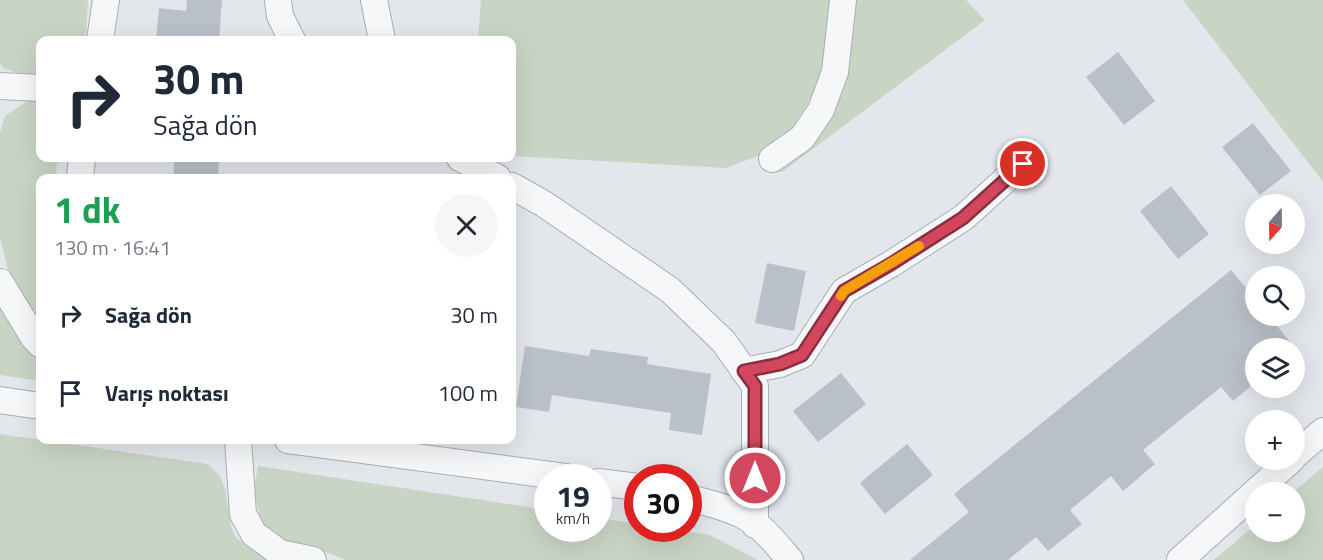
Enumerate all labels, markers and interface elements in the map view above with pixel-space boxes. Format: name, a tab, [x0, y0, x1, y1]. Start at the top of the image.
text: 30 m	[153, 46, 245, 110]
icon: right	[54, 60, 132, 138]
text: Sağa dön	[153, 104, 258, 145]
pin	[997, 138, 1048, 189]
icon: arrive	[1006, 147, 1039, 180]
text: 1 dk	[54, 182, 120, 237]
button: close	[435, 194, 498, 257]
north arrow	[1245, 194, 1305, 254]
map controls	[1245, 194, 1305, 542]
text: 130 m · 16:41	[54, 232, 171, 263]
button: search	[1245, 266, 1305, 326]
text: Sağa dön	[105, 298, 192, 332]
text: 30 m	[450, 298, 498, 332]
icon: right	[54, 299, 87, 332]
button: layers	[1245, 338, 1305, 398]
text: Varış noktası	[105, 376, 229, 410]
text: 100 m	[438, 376, 498, 410]
icon: arrive	[54, 377, 87, 410]
button: +	[1245, 410, 1305, 470]
position arrow	[723, 446, 787, 510]
speed limit sign: 30	[624, 464, 702, 542]
text: 19	[556, 473, 590, 519]
button: −	[1245, 482, 1305, 542]
text: km/h	[556, 507, 590, 530]

